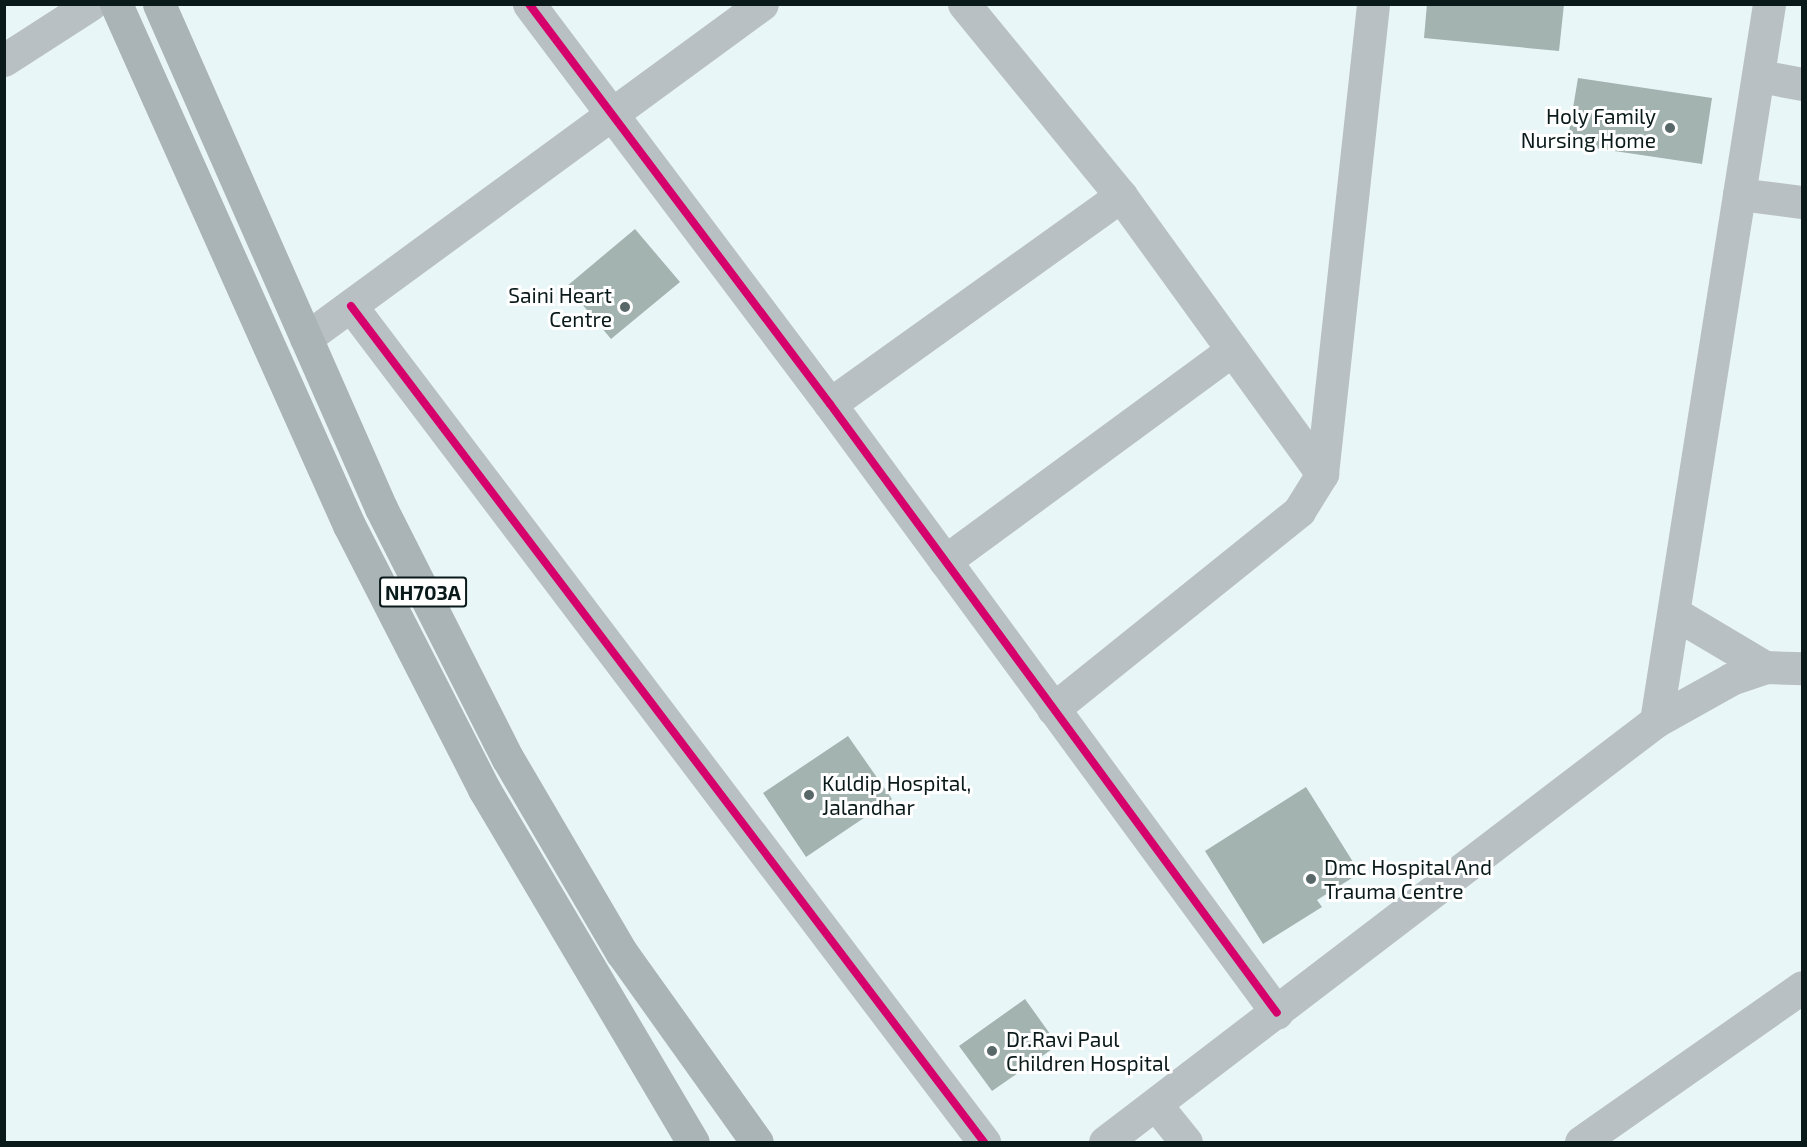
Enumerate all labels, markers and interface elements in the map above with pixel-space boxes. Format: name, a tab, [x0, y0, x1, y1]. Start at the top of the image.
place label: Holy Family Nursing Home	[1521, 103, 1656, 153]
marker: Holy Family Nursing Home	[1661, 119, 1679, 137]
place label: Saini Heart Centre	[508, 282, 612, 332]
marker: Saini Heart Centre	[616, 298, 634, 316]
road number: NH703A	[378, 575, 468, 609]
place label: Kuldip Hospital, Jalandhar	[822, 770, 971, 820]
marker: Kuldip Hospital, Jalandhar	[800, 786, 818, 804]
place label: Dmc Hospital And Trauma Centre	[1324, 854, 1493, 904]
marker: Dmc Hospital And Trauma Centre	[1302, 870, 1320, 888]
place label: Dr.Ravi Paul Children Hospital	[1006, 1026, 1170, 1076]
marker: Dr.Ravi Paul Children Hospital	[983, 1042, 1001, 1060]

